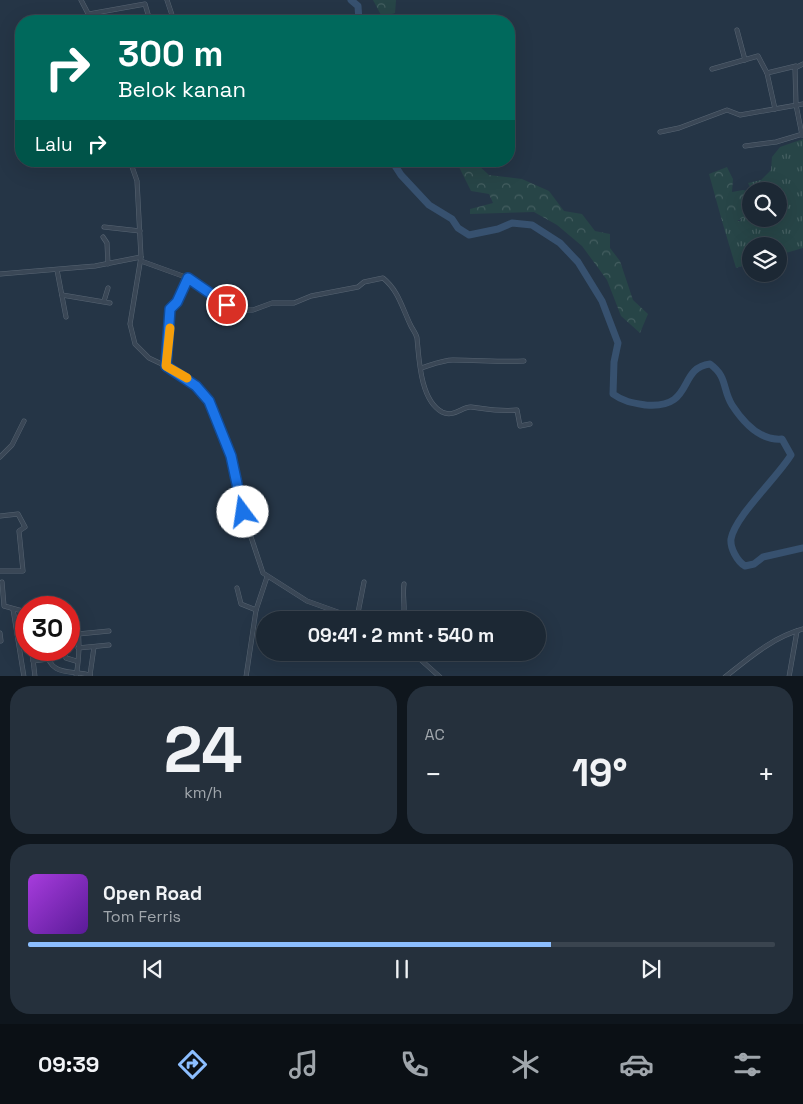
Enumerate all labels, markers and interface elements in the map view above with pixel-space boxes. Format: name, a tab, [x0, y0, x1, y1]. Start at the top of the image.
text: 300 m	[118, 32, 223, 76]
icon: right	[35, 35, 100, 100]
text: Belok kanan	[118, 75, 246, 103]
icon: right	[83, 130, 111, 158]
text: Lalu	[35, 132, 73, 157]
map controls	[742, 182, 787, 282]
button: search	[742, 182, 787, 227]
button: layers	[742, 237, 787, 282]
pin	[206, 284, 248, 326]
icon: arrive	[213, 291, 241, 319]
position arrow	[216, 485, 268, 537]
speed limit sign: 30	[15, 596, 80, 661]
text: 09:41 · 2 mnt · 540 m	[308, 623, 494, 648]
text: 24	[164, 708, 243, 791]
text: AC	[425, 724, 445, 745]
text: 19°	[572, 749, 628, 797]
text: −	[425, 756, 442, 792]
text: +	[758, 756, 775, 792]
text: km/h	[184, 782, 222, 803]
text: Open Road	[103, 881, 202, 906]
text: Tom Ferris	[103, 906, 181, 927]
icon: previous	[139, 955, 167, 983]
icon: pause	[388, 955, 416, 983]
icon: next	[637, 955, 665, 983]
icon: directions	[175, 1047, 210, 1082]
icon: music	[286, 1047, 321, 1082]
icon: phone	[397, 1047, 432, 1082]
icon: climate	[508, 1047, 543, 1082]
icon: car	[619, 1047, 654, 1082]
icon: filters	[730, 1047, 765, 1082]
text: 09:39	[38, 1050, 99, 1078]

